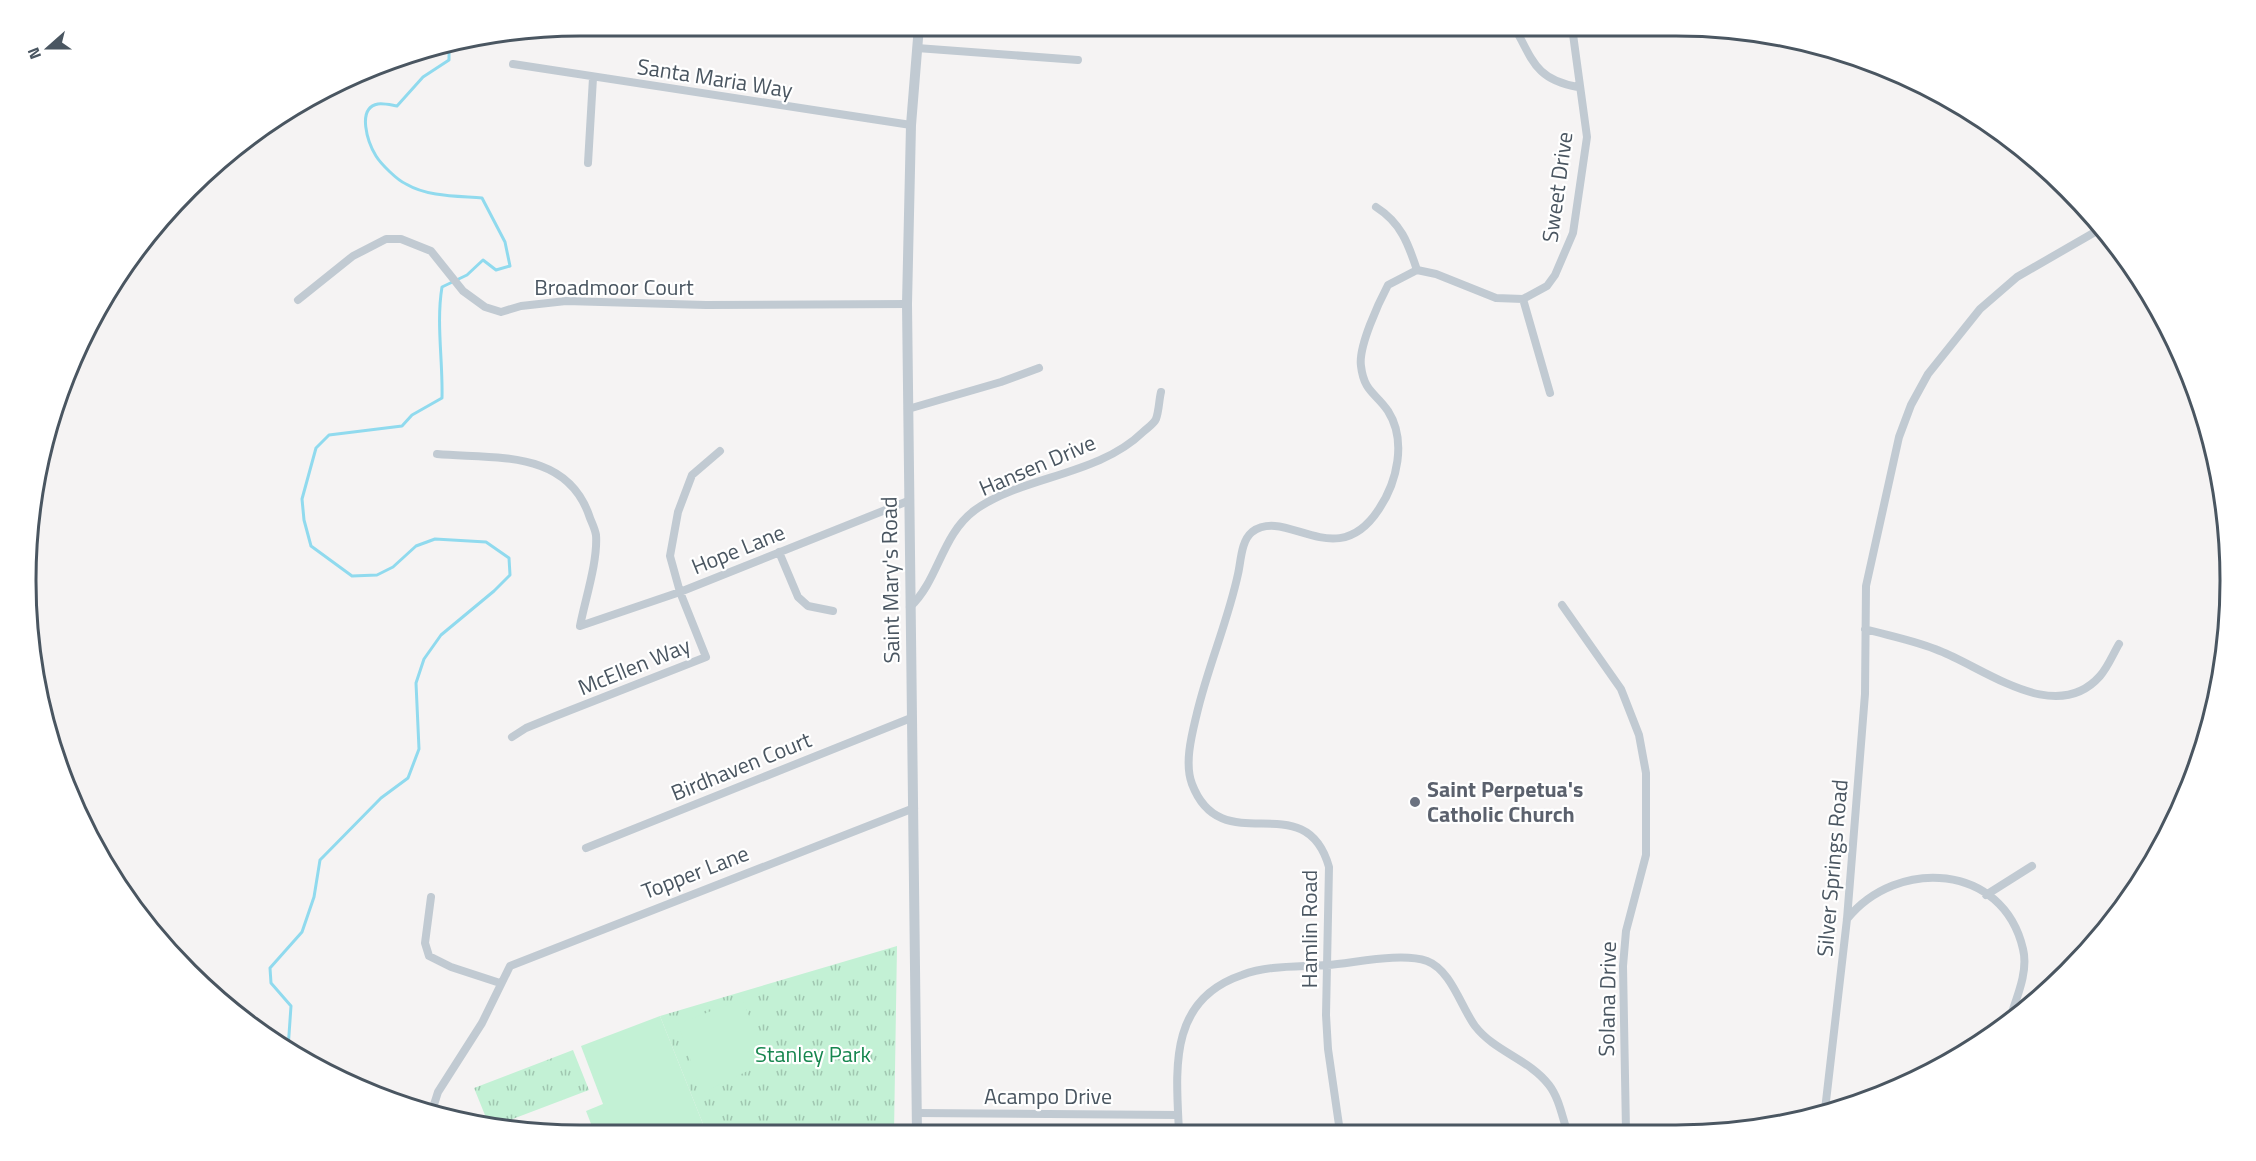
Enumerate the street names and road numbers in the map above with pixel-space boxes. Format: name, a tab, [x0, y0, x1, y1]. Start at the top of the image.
street label: Santa Maria Way	[635, 49, 795, 107]
street label: Sweet Drive	[1532, 130, 1582, 244]
street label: Broadmoor Court	[534, 270, 694, 304]
street label: Hansen Drive	[973, 425, 1101, 505]
street label: Saint Mary's Road	[872, 496, 908, 664]
street label: Hope Lane	[686, 515, 790, 583]
street label: McEllen Way	[573, 628, 696, 704]
street label: Birdhaven Court	[666, 722, 817, 810]
street label: Silver Springs Road	[1807, 778, 1857, 958]
street label: Topper Lane	[636, 836, 754, 908]
street label: Hamlin Road	[1292, 870, 1326, 988]
street label: Solana Drive	[1589, 941, 1625, 1057]
street label: Acampo Drive	[984, 1079, 1112, 1113]

